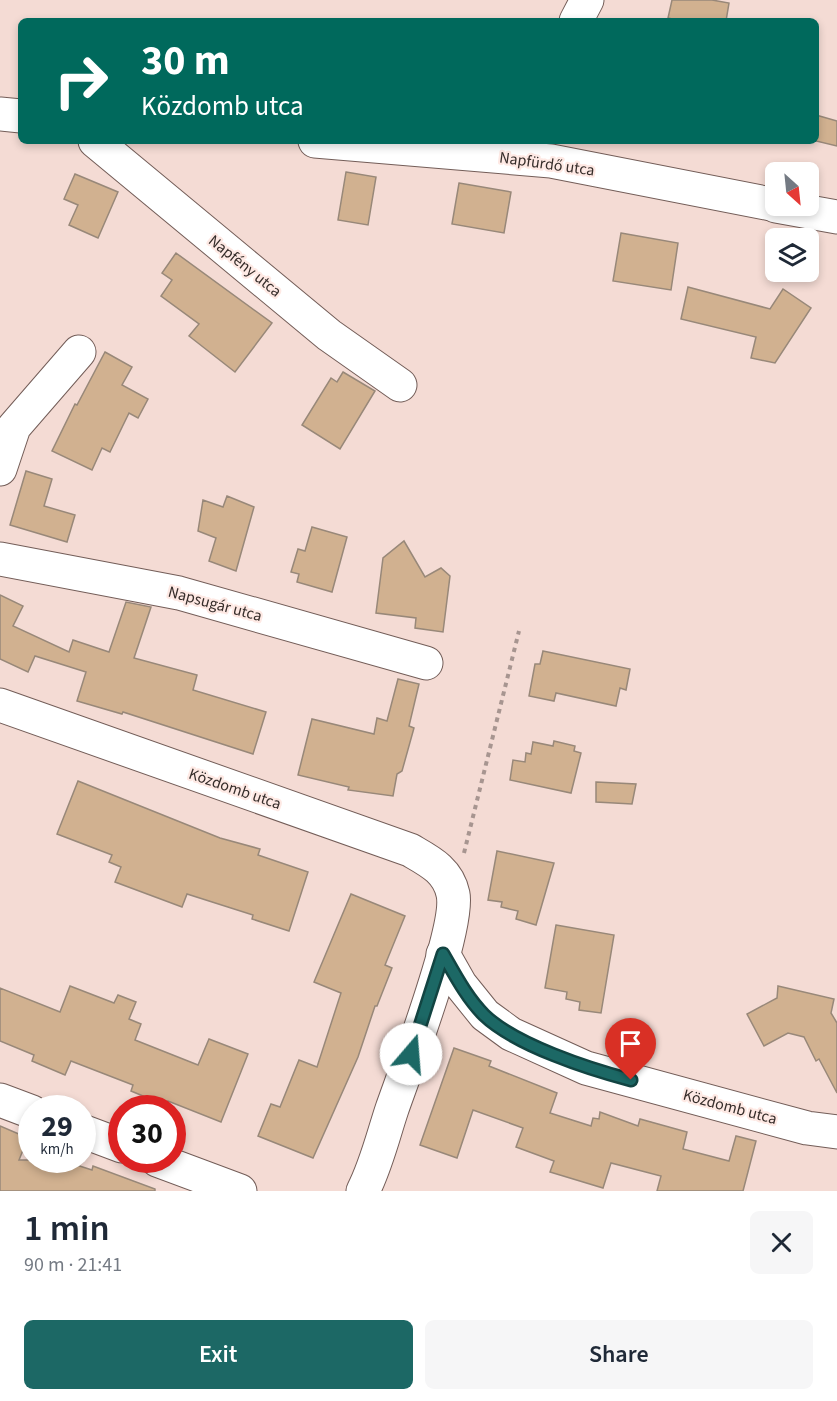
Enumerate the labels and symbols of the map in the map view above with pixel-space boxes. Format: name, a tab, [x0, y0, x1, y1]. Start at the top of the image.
street label: Napfürdő utca	[498, 146, 596, 182]
north arrow	[765, 162, 819, 216]
street label: Napfény utca	[204, 230, 286, 302]
street label: Napsugár utca	[166, 581, 264, 627]
street label: Közdomb utca	[186, 763, 284, 815]
pin	[605, 1018, 656, 1080]
position arrow	[379, 1022, 443, 1086]
street label: Közdomb utca	[681, 1084, 779, 1130]
speed limit sign: 30	[108, 1095, 186, 1173]

